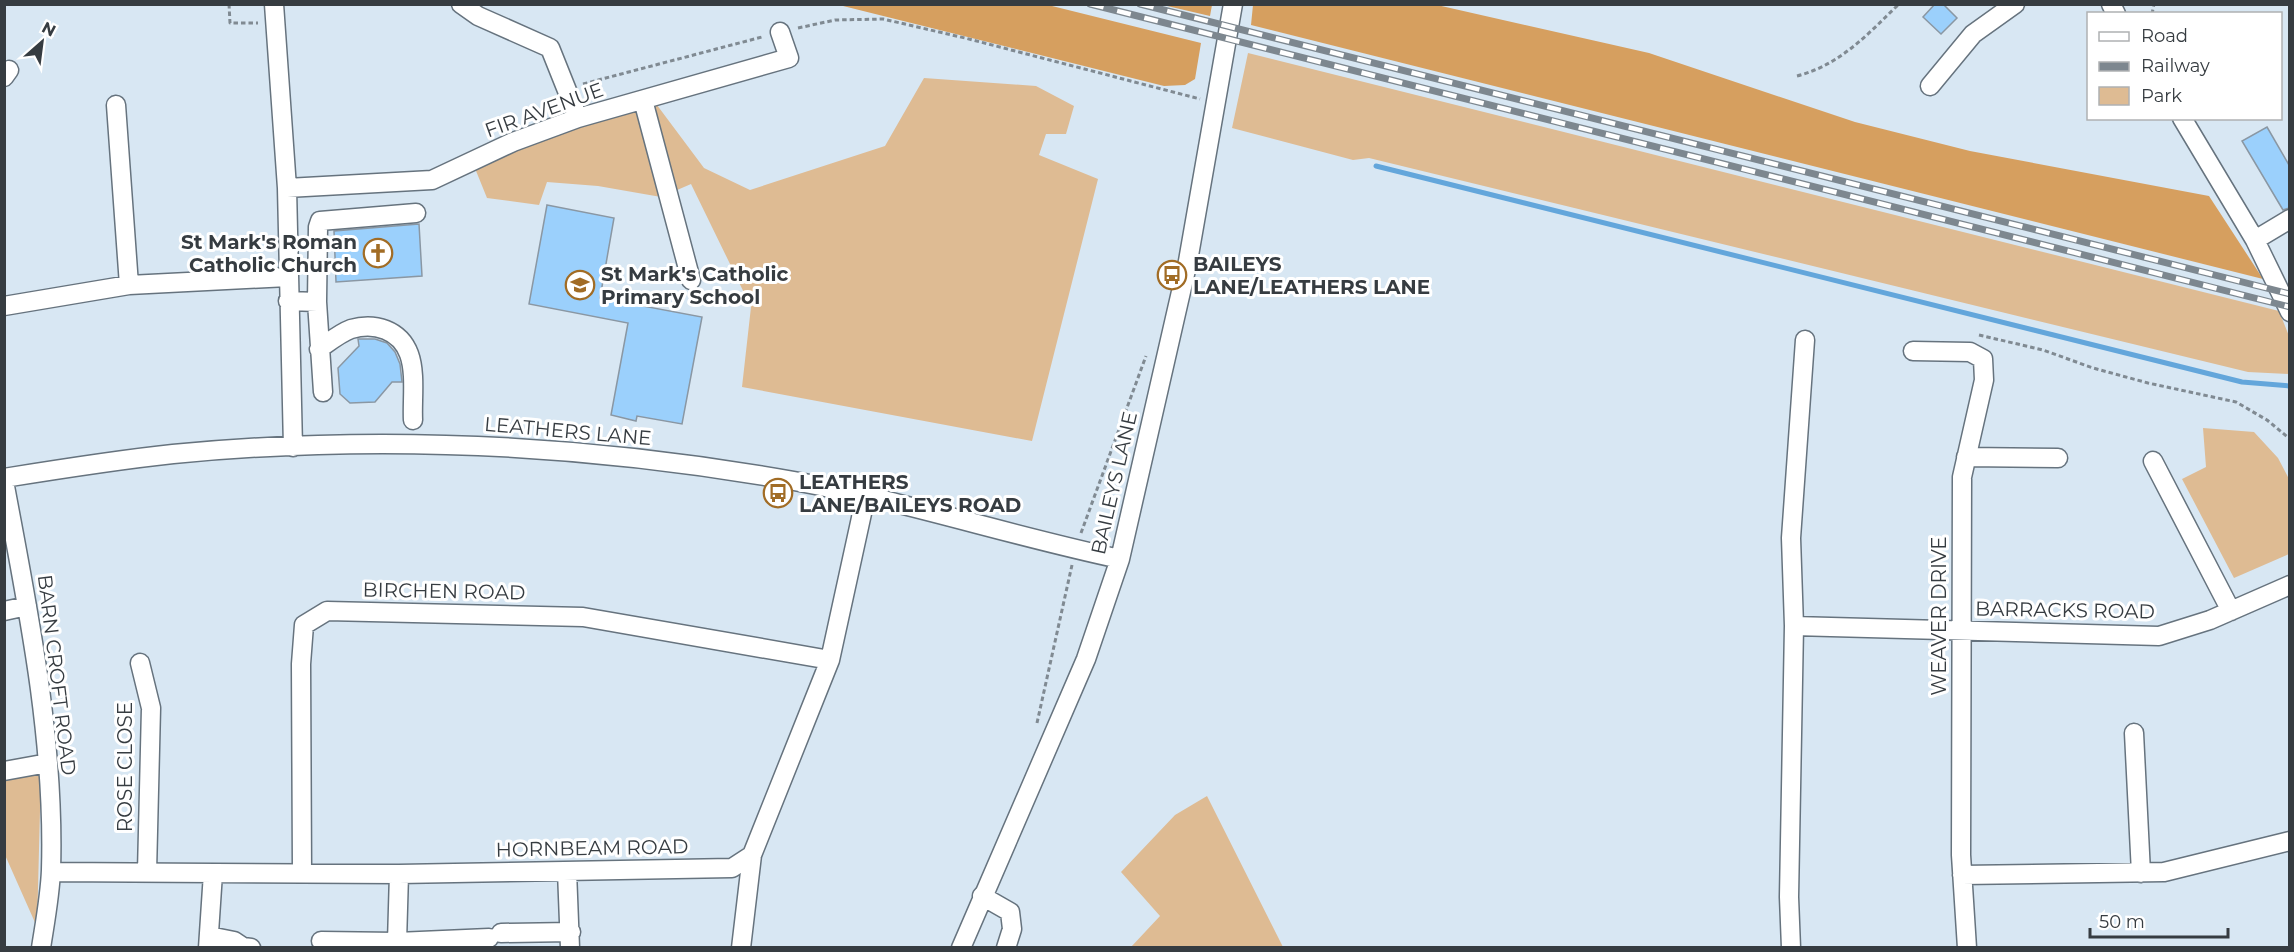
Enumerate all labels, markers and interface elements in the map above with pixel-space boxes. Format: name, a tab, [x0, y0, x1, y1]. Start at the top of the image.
north arrow	[12, 12, 72, 72]
legend	[2087, 12, 2282, 120]
text: N	[39, 18, 59, 41]
text: Road	[2141, 25, 2188, 47]
text: Railway	[2141, 55, 2210, 77]
street label: FIR AVENUE	[481, 77, 607, 143]
text: Park	[2141, 85, 2182, 107]
place label: St Mark's Roman Catholic Church	[181, 230, 357, 277]
church icon: St Mark's Roman Catholic Church	[362, 237, 394, 269]
place label: BAILEYS LANE/LEATHERS LANE	[1193, 252, 1430, 299]
bus stop icon: BAILEYS LANE/LEATHERS LANE	[1156, 259, 1188, 291]
place label: St Mark's Catholic Primary School	[601, 262, 789, 309]
school or university icon: St Mark's Catholic Primary School	[564, 269, 596, 301]
street label: BAILEYS LANE	[1086, 409, 1142, 557]
street label: LEATHERS LANE	[483, 412, 653, 450]
place label: LEATHERS LANE/BAILEYS ROAD	[799, 470, 1021, 517]
bus stop icon: LEATHERS LANE/BAILEYS ROAD	[762, 477, 794, 509]
street label: WEAVER DRIVE	[1927, 536, 1951, 696]
street label: BARN CROFT ROAD	[33, 573, 81, 777]
street label: BIRCHEN ROAD	[362, 578, 526, 604]
street label: BARRACKS ROAD	[1975, 596, 2155, 624]
street label: ROSE CLOSE	[113, 702, 137, 832]
street label: HORNBEAM ROAD	[495, 834, 689, 862]
scale bar	[2090, 901, 2228, 939]
text: 50 m	[2099, 911, 2145, 933]

